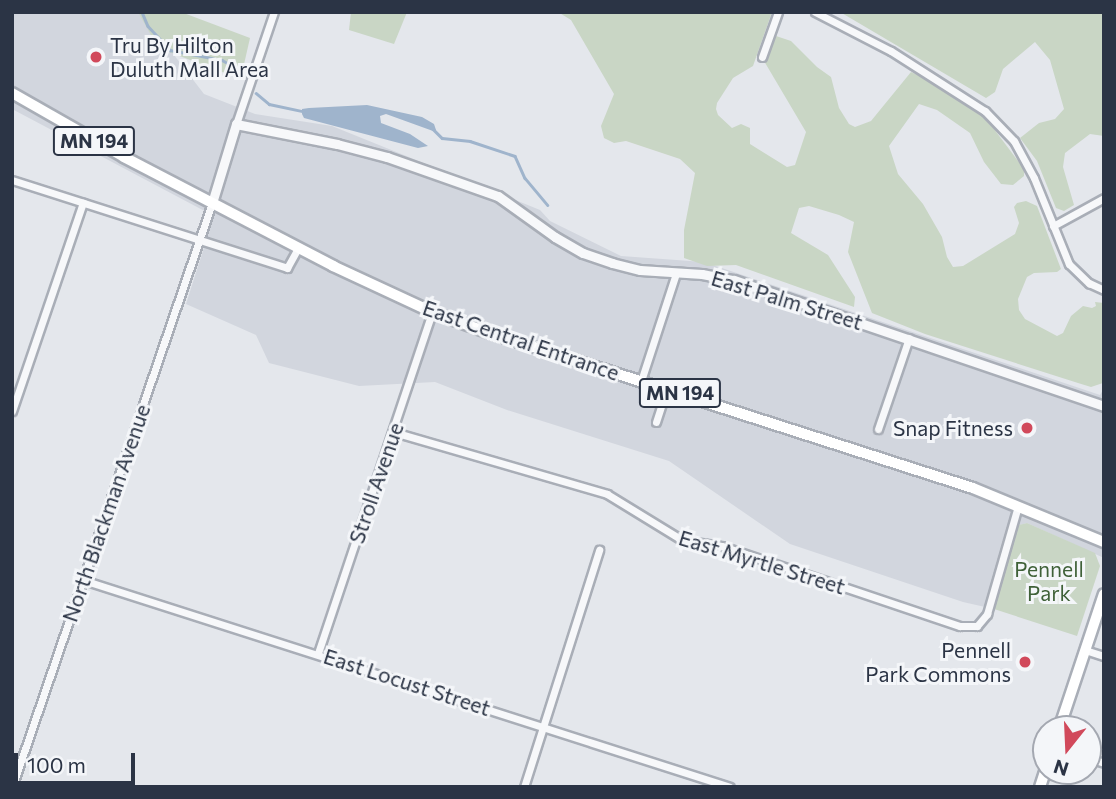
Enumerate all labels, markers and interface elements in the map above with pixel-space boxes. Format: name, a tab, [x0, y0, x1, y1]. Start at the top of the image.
place label: Tru By Hilton Duluth Mall Area	[110, 32, 269, 82]
marker: Tru By Hilton Duluth Mall Area	[88, 49, 104, 65]
road number: MN 194	[52, 125, 136, 156]
street label: East Palm Street	[708, 265, 866, 335]
street label: East Central Entrance	[420, 295, 622, 385]
road number: MN 194	[638, 378, 722, 408]
street label: North Blackman Avenue	[57, 401, 155, 625]
place label: Snap Fitness	[893, 415, 1013, 441]
street label: Stroll Avenue	[344, 419, 408, 547]
marker: Snap Fitness	[1019, 420, 1035, 436]
street label: East Myrtle Street	[676, 525, 848, 599]
park label: Pennell Park	[1014, 556, 1084, 606]
place label: Pennell Park Commons	[865, 637, 1011, 687]
street label: East Locust Street	[320, 643, 494, 721]
marker: Pennell Park Commons	[1017, 654, 1033, 670]
north arrow	[1032, 715, 1102, 785]
scale bar	[18, 740, 138, 784]
text: 100 m	[27, 752, 86, 777]
text: N	[1051, 755, 1071, 782]

